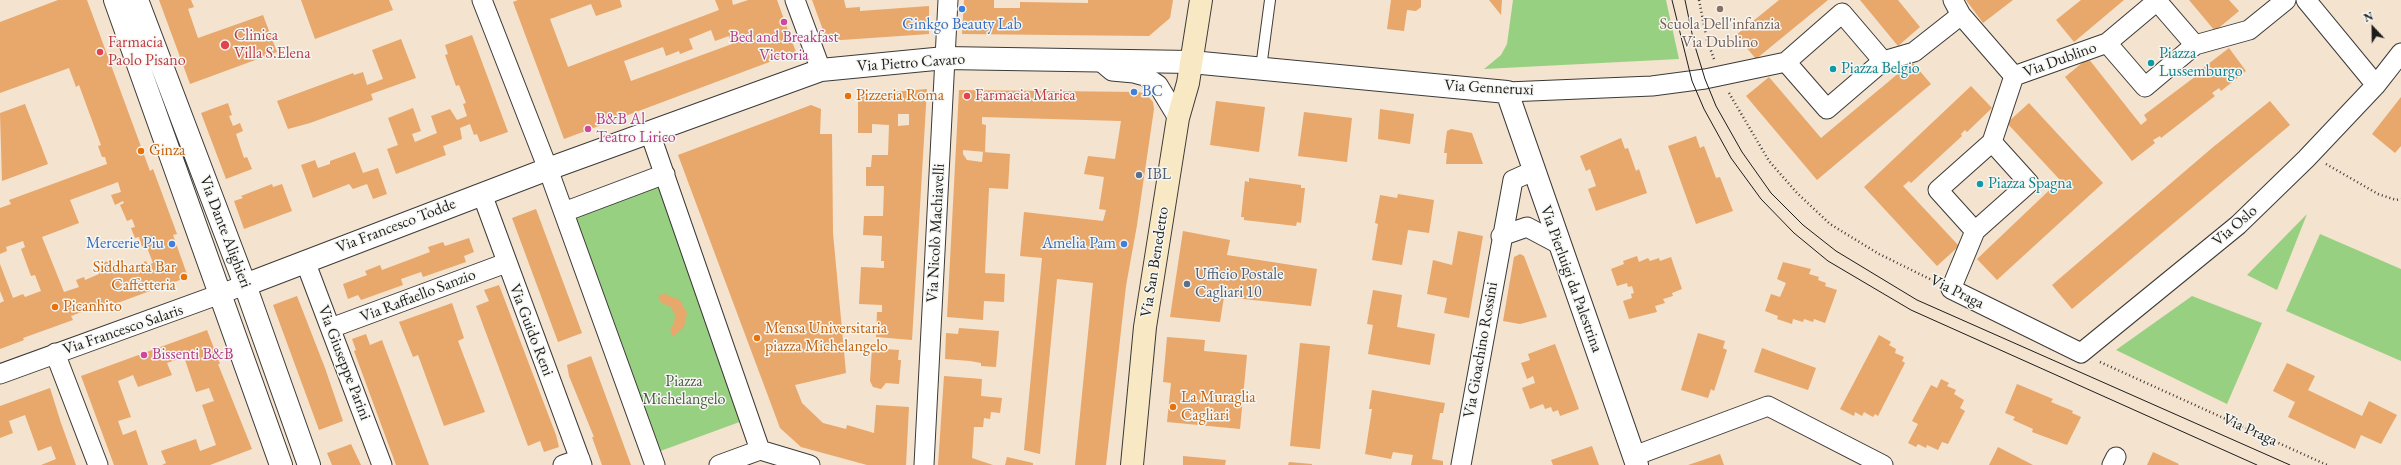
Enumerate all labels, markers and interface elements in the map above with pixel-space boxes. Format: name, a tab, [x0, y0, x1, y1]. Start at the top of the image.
marker: Ginkgo Beauty Lab	[957, 4, 967, 14]
marker: Scuola Dell'infanzia Via Dublino	[1715, 4, 1725, 14]
north arrow	[2353, 8, 2393, 48]
text: N	[2362, 9, 2375, 25]
place label: Ginkgo Beauty Lab	[902, 15, 1022, 35]
place label: Scuola Dell'infanzia Via Dublino	[1660, 15, 1780, 53]
marker: Bed and Breakfast Victoria	[779, 17, 789, 27]
place label: Clinica Villa S.Elena	[234, 26, 311, 64]
place label: Bed and Breakfast Victoria	[729, 28, 839, 66]
place label: Farmacia Paolo Pisano	[108, 33, 186, 71]
street label: Via Dublino	[2021, 38, 2099, 82]
marker: Clinica Villa S.Elena	[219, 39, 231, 51]
place label: Piazza Lussemburgo	[2159, 44, 2243, 82]
marker: Farmacia Paolo Pisano	[95, 47, 105, 57]
street label: Via Pietro Cavaro	[856, 50, 966, 76]
marker: Piazza Lussemburgo	[2146, 58, 2156, 68]
place label: Piazza Belgio	[1841, 59, 1920, 79]
marker: Piazza Belgio	[1828, 64, 1838, 74]
street label: Via Genneruxi	[1444, 76, 1534, 100]
place label: BC	[1142, 82, 1163, 102]
place label: Pizzeria Roma	[856, 86, 944, 106]
place label: Farmacia Marica	[975, 86, 1076, 106]
marker: BC	[1129, 87, 1139, 97]
marker: Pizzeria Roma	[843, 91, 853, 101]
marker: Farmacia Marica	[962, 91, 972, 101]
place label: B&B Al Teatro Lirico	[596, 110, 676, 148]
marker: B&B Al Teatro Lirico	[583, 124, 593, 134]
place label: Ginza	[149, 141, 185, 161]
marker: Ginza	[136, 146, 146, 156]
street label: Via Nicolò Machiavelli	[923, 163, 949, 303]
place label: IBL	[1147, 165, 1171, 185]
marker: IBL	[1134, 170, 1144, 180]
street label: Via Dante Alighieri	[195, 173, 255, 291]
place label: Piazza Spagna	[1988, 174, 2072, 194]
marker: Piazza Spagna	[1975, 179, 1985, 189]
street label: Via Francesco Todde	[333, 194, 459, 258]
street label: Via Oslo	[2209, 201, 2261, 251]
street label: Via Pierluigi da Palestrina	[1535, 203, 1607, 355]
street label: Via San Benedetto	[1137, 205, 1173, 319]
place label: Mercerie Piu	[86, 234, 164, 254]
place label: Amelia Pam	[1042, 234, 1116, 254]
marker: Mercerie Piu	[167, 239, 177, 249]
marker: Amelia Pam	[1119, 239, 1129, 249]
place label: Siddharta Bar Caffetteria	[93, 258, 176, 296]
street label: Via Raffaello Sanzio	[358, 265, 478, 327]
place label: Ufficio Postale Cagliari 10	[1195, 265, 1283, 303]
street label: Via Praga	[1927, 271, 1987, 313]
marker: Siddharta Bar Caffetteria	[179, 272, 189, 282]
marker: Ufficio Postale Cagliari 10	[1182, 279, 1192, 289]
street label: Via Guido Reni	[505, 281, 557, 379]
street label: Via Gioachino Rossini	[1460, 281, 1502, 419]
place label: Picanhito	[63, 297, 122, 317]
street label: Via Francesco Salaris	[60, 300, 186, 360]
marker: Picanhito	[50, 302, 60, 312]
street label: Via Giuseppe Parini	[313, 303, 375, 423]
place label: Mensa Universitaria piazza Michelangelo	[765, 319, 888, 357]
marker: Mensa Universitaria piazza Michelangelo	[752, 333, 762, 343]
place label: Bissenti B&B	[152, 345, 233, 365]
marker: Bissenti B&B	[139, 350, 149, 360]
park label: Piazza Michelangelo	[643, 372, 725, 410]
place label: La Muraglia Cagliari	[1181, 388, 1256, 426]
marker: La Muraglia Cagliari	[1168, 402, 1178, 412]
street label: Via Praga	[2220, 409, 2280, 451]

